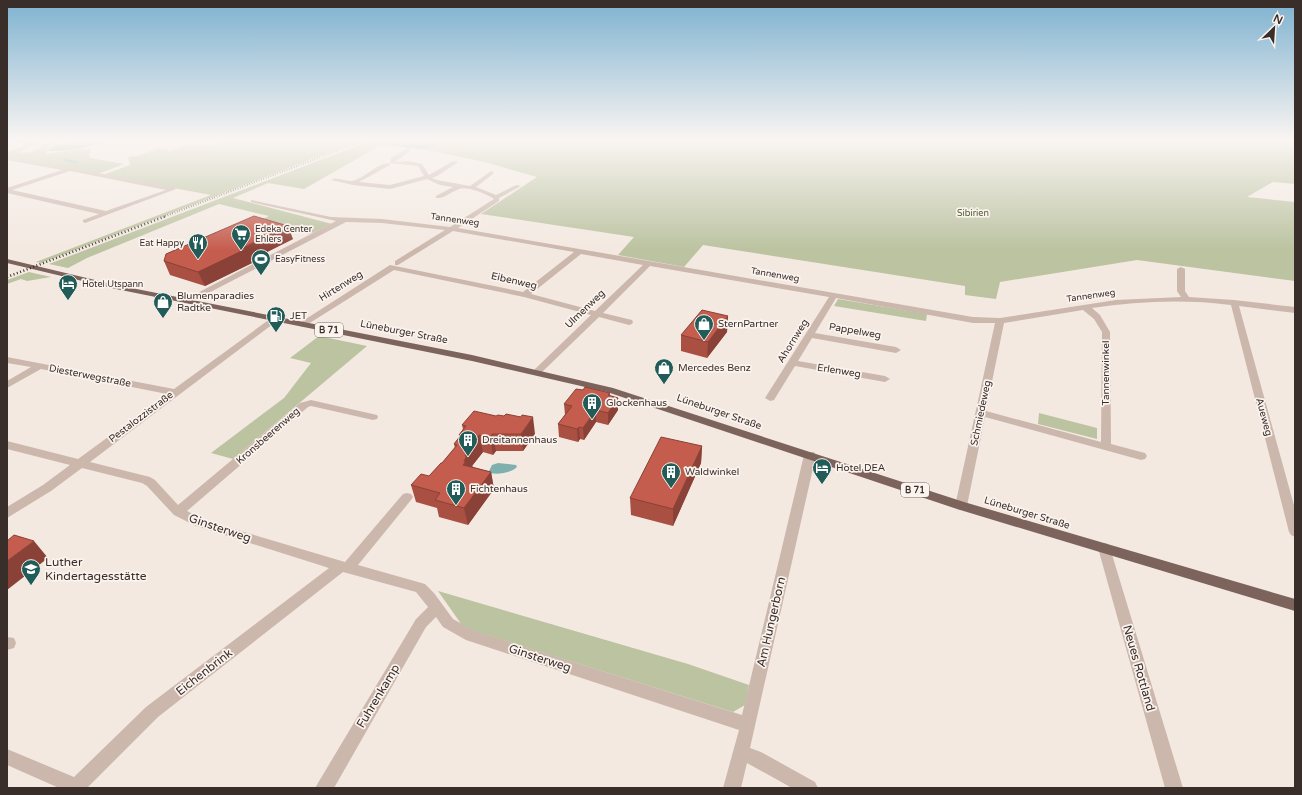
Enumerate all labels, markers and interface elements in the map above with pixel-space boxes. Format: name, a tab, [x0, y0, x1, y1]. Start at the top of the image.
north arrow	[1254, 8, 1294, 48]
text: N	[1271, 12, 1285, 27]
park label: Sibirien	[957, 208, 989, 219]
street label: Tannenweg	[430, 211, 480, 229]
supermarket icon: Edeka Center Ehlers	[230, 223, 252, 251]
place label: Edeka Center Ehlers	[255, 224, 313, 245]
restaurant icon: Eat Happy	[187, 232, 209, 260]
place label: Eat Happy	[140, 238, 184, 249]
sports icon: EasyFitness	[250, 248, 272, 276]
place label: EasyFitness	[275, 254, 325, 265]
street label: Tannenweg	[750, 265, 800, 285]
street label: Hirtenweg	[317, 268, 365, 304]
street label: Eibenweg	[490, 270, 538, 292]
hotel icon: Hotel Utspann	[57, 273, 79, 301]
place label: Hotel Utspann	[82, 279, 143, 290]
street label: Ulmenweg	[563, 287, 607, 331]
street label: Tannenweg	[1066, 287, 1116, 305]
place label: Blumenparadies Radtke	[177, 290, 254, 314]
shop icon: Blumenparadies Radtke	[152, 291, 174, 319]
fuel station icon: JET	[265, 305, 287, 333]
place label: JET	[290, 310, 307, 322]
shop icon: SternPartner	[693, 313, 715, 341]
street label: Ahornweg	[775, 317, 811, 365]
street label: Lüneburger Straße	[359, 318, 449, 346]
place label: SternPartner	[718, 318, 779, 330]
street label: Pappelweg	[828, 321, 882, 341]
road number: B 71	[315, 323, 343, 337]
street label: Tannenwinkel	[1100, 341, 1112, 405]
shop icon: Mercedes Benz	[653, 357, 675, 385]
street label: Diesterwegstraße	[48, 362, 132, 390]
place label: Mercedes Benz	[678, 362, 751, 374]
street label: Erlenweg	[816, 362, 862, 380]
street label: Schmiedeweg	[968, 379, 994, 447]
street label: Pestalozzistraße	[107, 389, 176, 445]
building icon: Glockenhaus	[581, 392, 603, 420]
street label: Lüneburger Straße	[675, 392, 763, 432]
place label: Glockenhaus	[606, 397, 667, 409]
street label: Aueweg	[1253, 397, 1275, 437]
street label: Kronsbeerenweg	[234, 405, 302, 467]
building icon: Dreitannenhaus	[457, 429, 479, 457]
place label: Dreitannenhaus	[482, 434, 557, 446]
hotel icon: Hotel DEA	[811, 457, 833, 485]
building icon: Waldwinkel	[660, 461, 682, 489]
place label: Hotel DEA	[836, 462, 885, 474]
place label: Waldwinkel	[685, 466, 739, 478]
building icon: Fichtenhaus	[445, 478, 467, 506]
place label: Fichtenhaus	[470, 483, 528, 495]
road number: B 71	[901, 483, 929, 497]
street label: Lüneburger Straße	[983, 494, 1072, 532]
street label: Ginsterweg	[187, 511, 253, 545]
place label: Luther Kindertagesstätte	[45, 555, 147, 583]
school or university icon: Luther Kindertagesstätte	[20, 558, 42, 586]
street label: Am Hungerborn	[754, 575, 788, 669]
street label: Neues Rottland	[1120, 623, 1158, 713]
street label: Ginsterweg	[507, 641, 573, 675]
street label: Eichenbrink	[173, 645, 235, 698]
street label: Fuhrenkamp	[354, 662, 402, 730]

